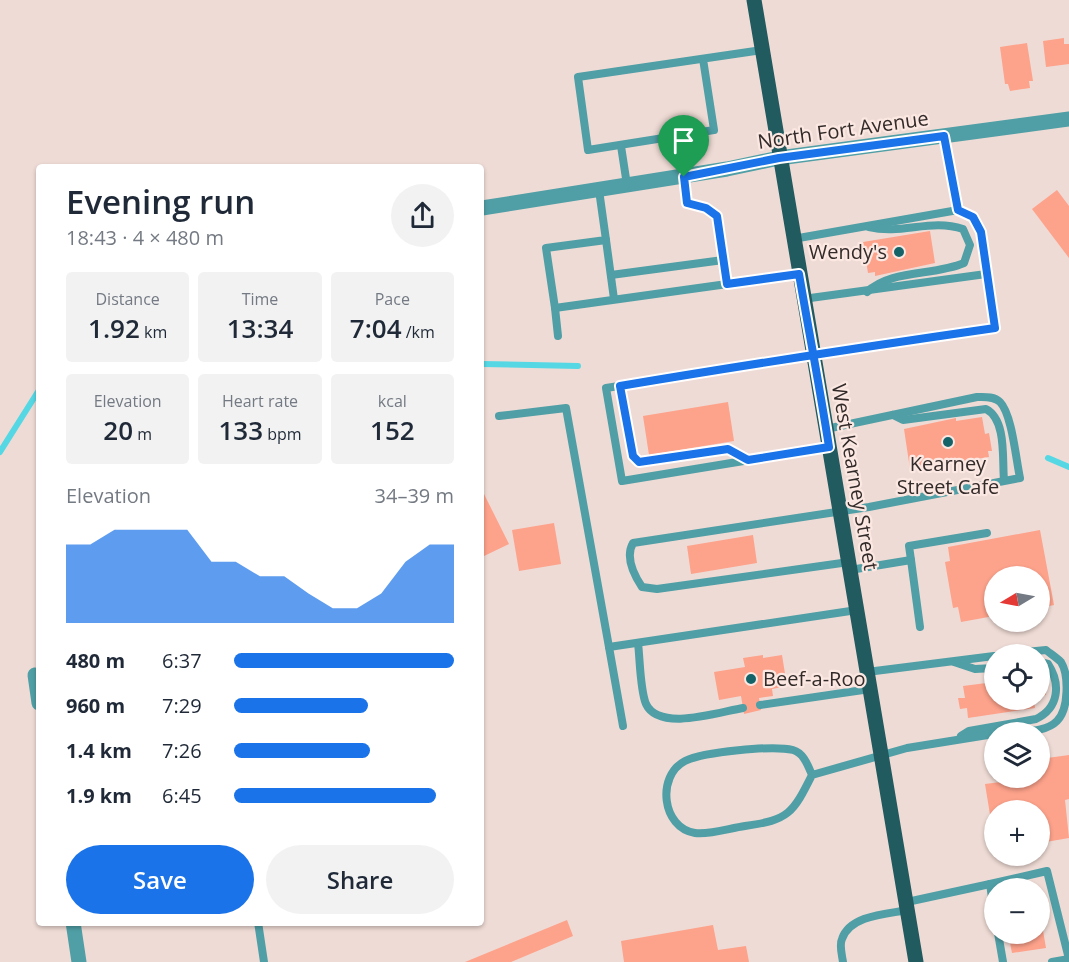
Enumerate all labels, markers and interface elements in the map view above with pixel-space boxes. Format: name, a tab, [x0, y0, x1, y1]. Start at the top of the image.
street label: North Fort Avenue	[756, 104, 930, 155]
pin	[658, 115, 709, 177]
icon: arrive	[667, 124, 700, 157]
text: Evening run	[66, 179, 255, 224]
button: share	[391, 184, 454, 247]
text: 18:43 · 4 × 480 m	[66, 224, 224, 251]
place label: Wendy's	[809, 238, 887, 265]
marker: Wendy's	[892, 245, 906, 259]
text: Distance	[96, 288, 160, 310]
text: Time	[242, 288, 278, 310]
text: Pace	[375, 288, 410, 310]
text: 1.92	[88, 310, 140, 346]
text: 13:34	[227, 310, 293, 346]
text: 7:04	[350, 310, 402, 346]
text: km	[140, 321, 167, 343]
text: /km	[402, 321, 435, 343]
street label: West Kearney Street	[826, 382, 885, 572]
text: Elevation	[94, 390, 162, 412]
text: Heart rate	[222, 390, 298, 412]
text: kcal	[378, 390, 407, 412]
text: 20	[103, 412, 133, 448]
text: 133	[218, 412, 263, 448]
text: 152	[370, 412, 415, 448]
text: m	[133, 423, 152, 445]
text: bpm	[263, 423, 302, 445]
marker: Kearney Street Cafe	[941, 435, 955, 449]
place label: Kearney Street Cafe	[897, 450, 999, 500]
text: Elevation	[66, 482, 151, 509]
text: 34–39 m	[375, 482, 454, 509]
north arrow	[984, 566, 1050, 632]
map controls	[984, 566, 1050, 944]
button: locate	[984, 644, 1050, 710]
text: 480 m	[66, 647, 125, 674]
text: 6:37	[162, 647, 202, 674]
place label: Beef-a-Roo	[763, 665, 866, 692]
marker: Beef-a-Roo	[744, 672, 758, 686]
text: 960 m	[66, 692, 125, 719]
text: 7:29	[162, 692, 202, 719]
button: layers	[984, 722, 1050, 788]
text: 1.4 km	[66, 737, 132, 764]
text: 7:26	[162, 737, 202, 764]
text: 1.9 km	[66, 782, 132, 809]
text: 6:45	[162, 782, 202, 809]
button: +	[984, 800, 1050, 866]
button: Save	[66, 845, 254, 914]
button: Share	[266, 845, 454, 914]
button: −	[984, 878, 1050, 944]

